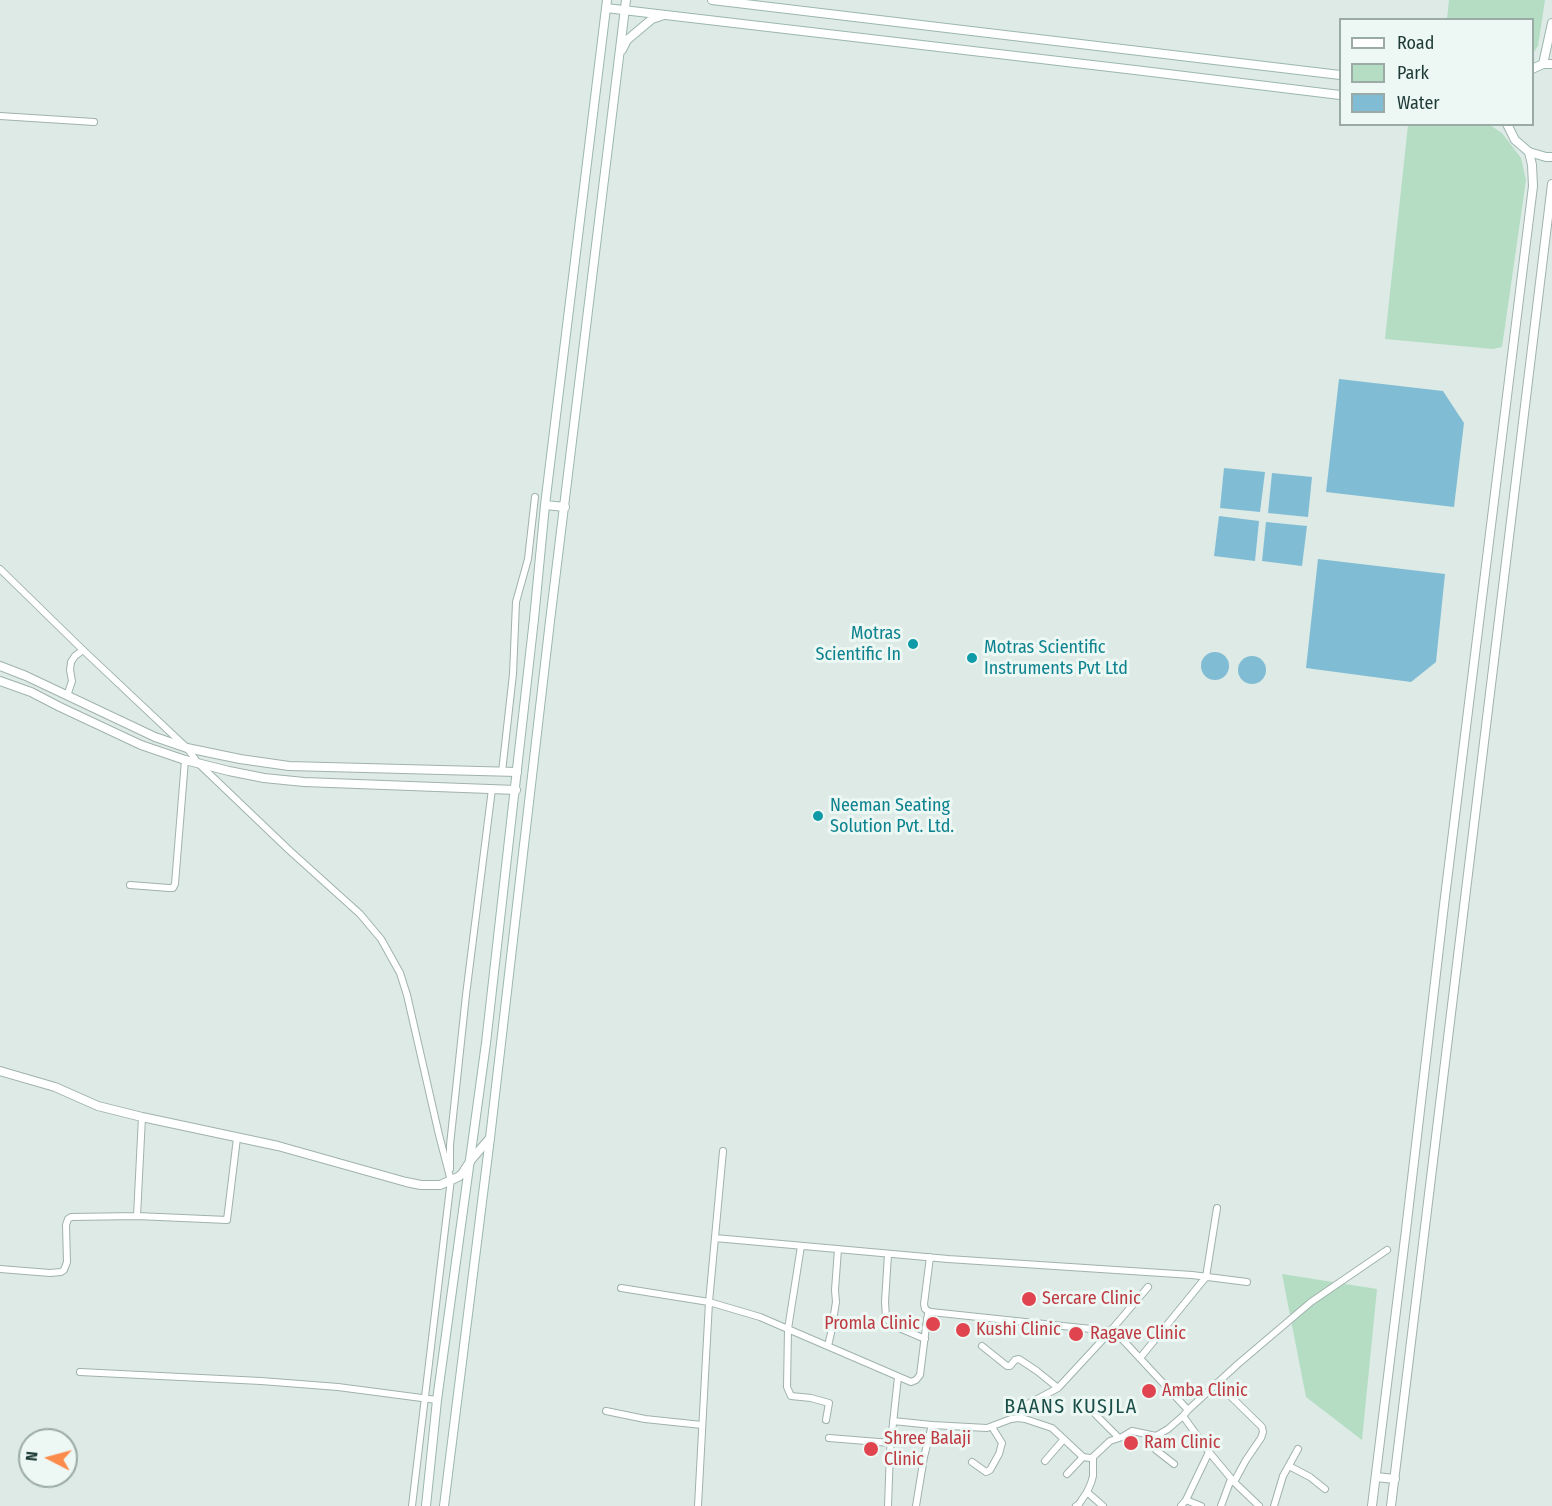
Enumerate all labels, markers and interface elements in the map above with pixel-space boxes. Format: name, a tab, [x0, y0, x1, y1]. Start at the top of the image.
legend	[1339, 18, 1534, 126]
text: Road	[1397, 32, 1434, 54]
text: Park	[1397, 62, 1429, 84]
text: Water	[1397, 92, 1440, 114]
place label: Motras Scientific In	[815, 623, 901, 666]
marker: Motras Scientific In	[906, 637, 920, 651]
place label: Motras Scientific Instruments Pvt Ltd	[984, 637, 1128, 680]
marker: Motras Scientific Instruments Pvt Ltd	[965, 651, 979, 665]
place label: Neeman Seating Solution Pvt. Ltd.	[830, 795, 954, 838]
marker: Neeman Seating Solution Pvt. Ltd.	[811, 809, 825, 823]
place label: Sercare Clinic	[1042, 1288, 1141, 1310]
marker: Sercare Clinic	[1020, 1290, 1038, 1308]
place label: Promla Clinic	[824, 1313, 920, 1335]
marker: Promla Clinic	[924, 1315, 942, 1333]
place label: Kushi Clinic	[976, 1319, 1061, 1341]
marker: Kushi Clinic	[954, 1321, 972, 1339]
place label: Ragave Clinic	[1090, 1323, 1186, 1345]
marker: Ragave Clinic	[1067, 1325, 1085, 1343]
place label: Amba Clinic	[1162, 1380, 1248, 1402]
marker: Amba Clinic	[1140, 1382, 1158, 1400]
district label: BAANS KUSJLA	[1004, 1395, 1138, 1419]
north arrow	[18, 1428, 78, 1488]
place label: Shree Balaji Clinic	[884, 1428, 971, 1470]
place label: Ram Clinic	[1144, 1432, 1220, 1454]
marker: Ram Clinic	[1122, 1434, 1140, 1452]
marker: Shree Balaji Clinic	[862, 1440, 880, 1458]
text: N	[22, 1451, 42, 1462]

